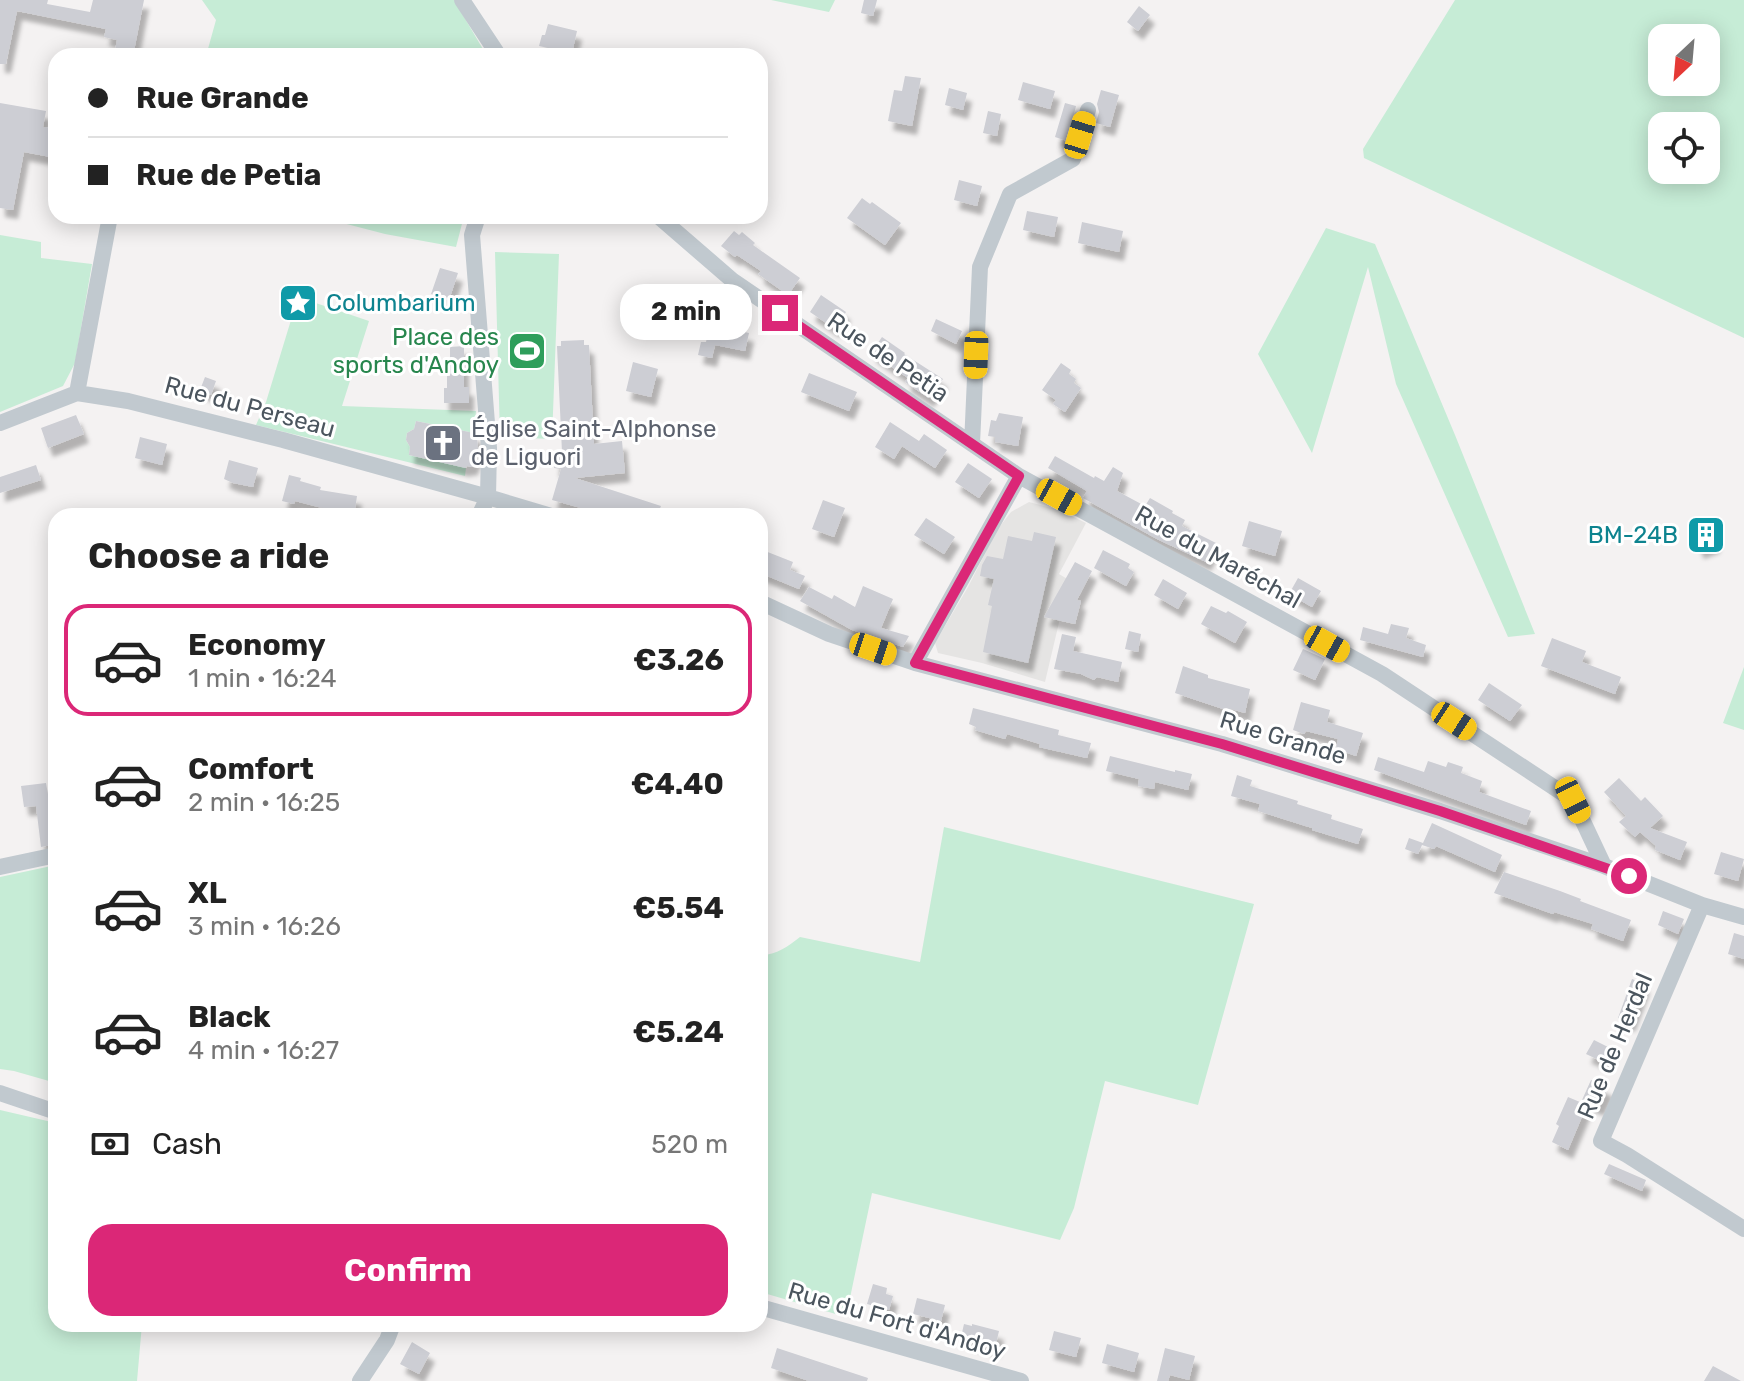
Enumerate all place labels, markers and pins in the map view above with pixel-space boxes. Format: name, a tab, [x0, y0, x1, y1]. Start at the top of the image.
place icon: Columbarium	[277, 282, 319, 324]
place label: Columbarium	[326, 289, 476, 317]
place label: Place des sports d'Andoy	[333, 323, 499, 379]
sports icon: Place des sports d'Andoy	[506, 330, 548, 372]
place label: Église Saint-Alphonse de Liguori	[471, 415, 716, 471]
church icon: Église Saint-Alphonse de Liguori	[422, 422, 464, 464]
building icon: BM-24B	[1685, 514, 1727, 556]
place label: BM-24B	[1588, 521, 1678, 549]

